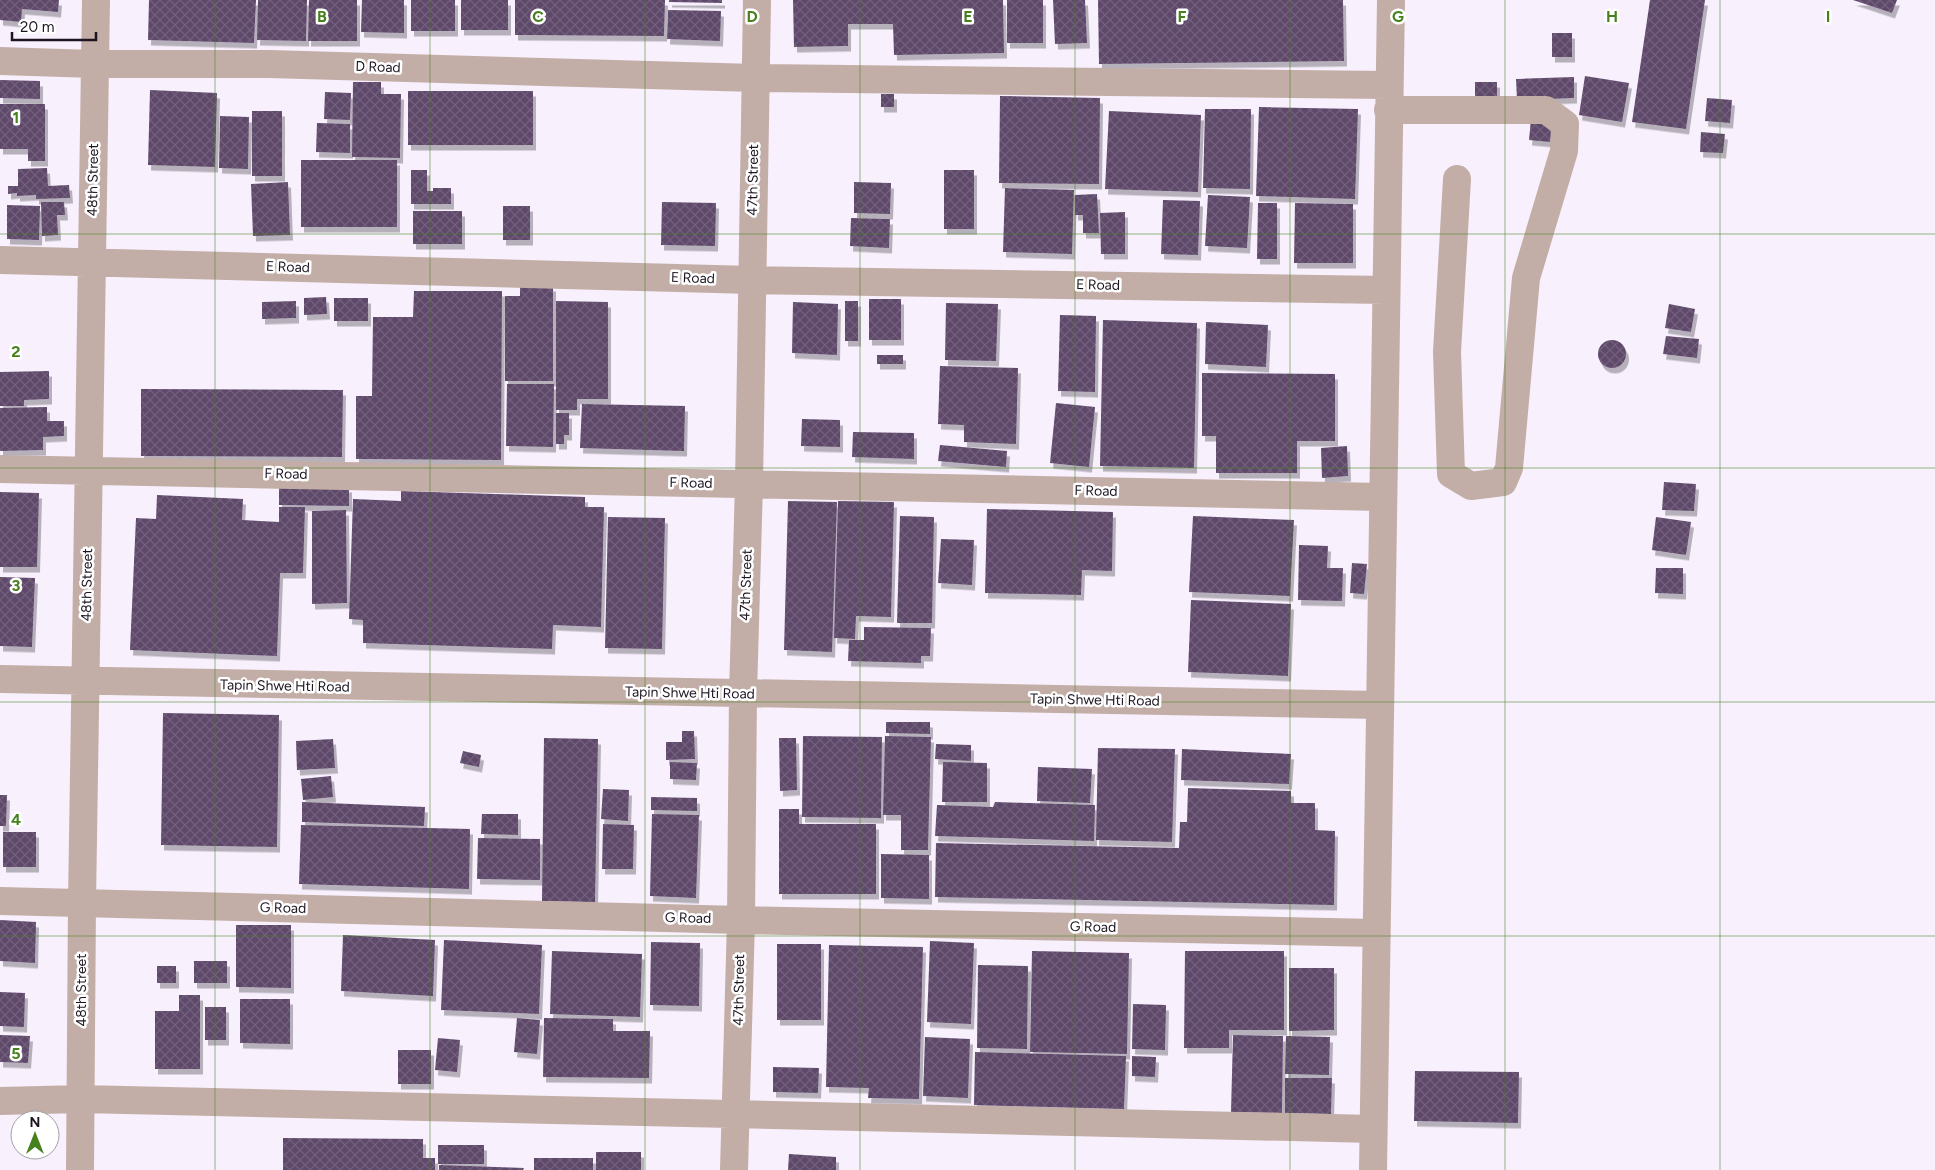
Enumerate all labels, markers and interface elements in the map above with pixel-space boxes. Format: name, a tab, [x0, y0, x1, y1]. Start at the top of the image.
text: B	[317, 7, 327, 26]
text: C	[532, 7, 544, 26]
text: D	[746, 7, 758, 26]
text: E	[963, 7, 973, 26]
text: F	[1178, 7, 1187, 26]
text: G	[1392, 7, 1404, 26]
text: H	[1606, 7, 1618, 26]
text: I	[1826, 7, 1830, 26]
scale bar	[12, 10, 96, 42]
text: 20 m	[20, 18, 54, 36]
street label: D Road	[355, 58, 401, 76]
text: 1	[13, 108, 19, 127]
street label: 48th Street	[84, 143, 102, 217]
street label: 47th Street	[744, 144, 762, 216]
street label: E Road	[266, 258, 310, 276]
street label: E Road	[671, 269, 715, 287]
street label: E Road	[1076, 276, 1120, 294]
text: 2	[11, 342, 21, 361]
street label: F Road	[264, 465, 308, 483]
street label: F Road	[669, 474, 713, 492]
street label: F Road	[1074, 482, 1118, 500]
street label: 48th Street	[78, 548, 96, 622]
street label: 47th Street	[736, 549, 756, 621]
text: 3	[12, 576, 21, 595]
street label: Tapin Shwe Hti Road	[220, 676, 350, 696]
street label: Tapin Shwe Hti Road	[625, 683, 755, 703]
street label: Tapin Shwe Hti Road	[1030, 690, 1160, 710]
text: 4	[11, 810, 21, 829]
street label: G Road	[260, 899, 306, 917]
street label: G Road	[665, 909, 711, 927]
street label: G Road	[1070, 918, 1116, 936]
street label: 48th Street	[73, 953, 90, 1027]
street label: 47th Street	[730, 954, 748, 1026]
text: 5	[11, 1044, 21, 1063]
north arrow	[10, 1110, 60, 1160]
text: N	[30, 1114, 40, 1131]

